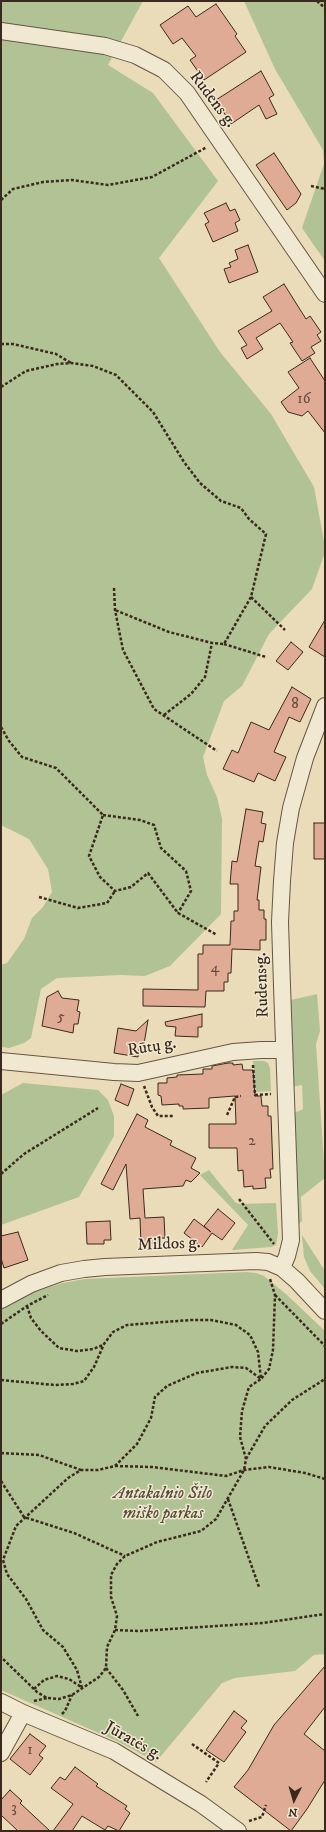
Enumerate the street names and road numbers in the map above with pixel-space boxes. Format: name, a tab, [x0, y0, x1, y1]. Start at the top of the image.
street label: Rudens g.	[184, 68, 240, 132]
street label: Rudens g.	[252, 952, 274, 1018]
street label: Rūtų g.	[126, 1034, 178, 1062]
street label: Mildos g.	[137, 1234, 201, 1256]
street label: Jūratės g.	[101, 1718, 165, 1766]

